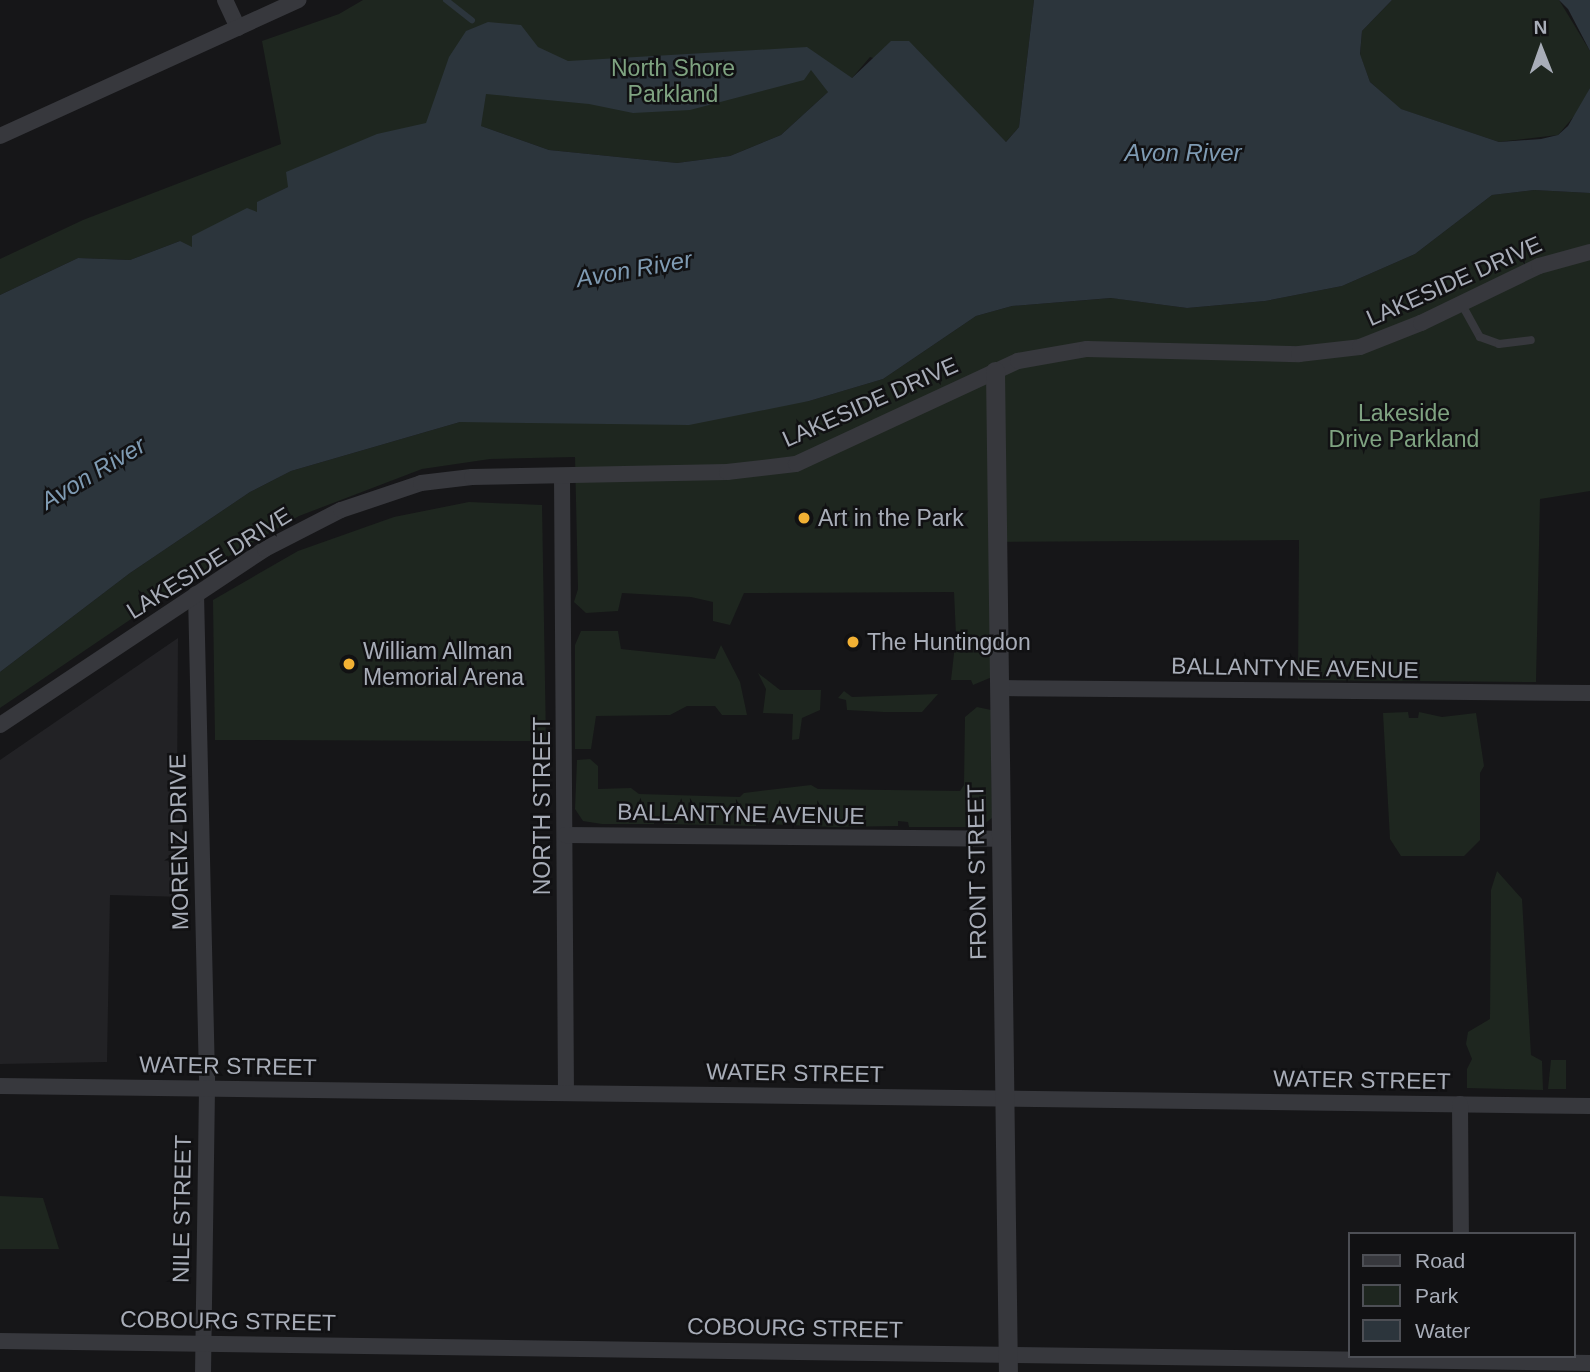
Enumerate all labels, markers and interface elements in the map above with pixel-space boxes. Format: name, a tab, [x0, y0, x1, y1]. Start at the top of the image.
north arrow	[1506, 14, 1576, 84]
text: N	[1534, 17, 1548, 38]
park label: North Shore Parkland	[611, 54, 735, 108]
water label: Avon River	[1125, 139, 1241, 167]
street label: LAKESIDE DRIVE	[1362, 230, 1546, 332]
water label: Avon River	[574, 245, 694, 293]
street label: LAKESIDE DRIVE	[778, 351, 962, 453]
park label: Lakeside Drive Parkland	[1329, 399, 1479, 453]
water label: Avon River	[35, 431, 151, 515]
street label: LAKESIDE DRIVE	[121, 501, 297, 625]
place label: Art in the Park	[818, 504, 964, 532]
marker: Art in the Park	[796, 510, 812, 526]
place label: The Huntingdon	[867, 628, 1031, 656]
marker: The Huntingdon	[845, 634, 861, 650]
place label: William Allman Memorial Arena	[363, 637, 525, 691]
street label: BALLANTYNE AVENUE	[1170, 652, 1420, 684]
marker: William Allman Memorial Arena	[341, 656, 357, 672]
street label: NORTH STREET	[528, 717, 556, 895]
street label: MORENZ DRIVE	[164, 754, 194, 930]
street label: FRONT STREET	[962, 784, 992, 960]
street label: BALLANTYNE AVENUE	[616, 798, 866, 830]
street label: WATER STREET	[139, 1051, 317, 1081]
street label: WATER STREET	[706, 1058, 884, 1088]
street label: WATER STREET	[1273, 1065, 1451, 1095]
street label: NILE STREET	[167, 1135, 197, 1283]
legend	[1348, 1232, 1576, 1358]
text: Road	[1415, 1249, 1465, 1272]
text: Park	[1415, 1284, 1458, 1307]
street label: COBOURG STREET	[120, 1305, 336, 1337]
street label: COBOURG STREET	[687, 1312, 903, 1344]
text: Water	[1415, 1319, 1470, 1342]

